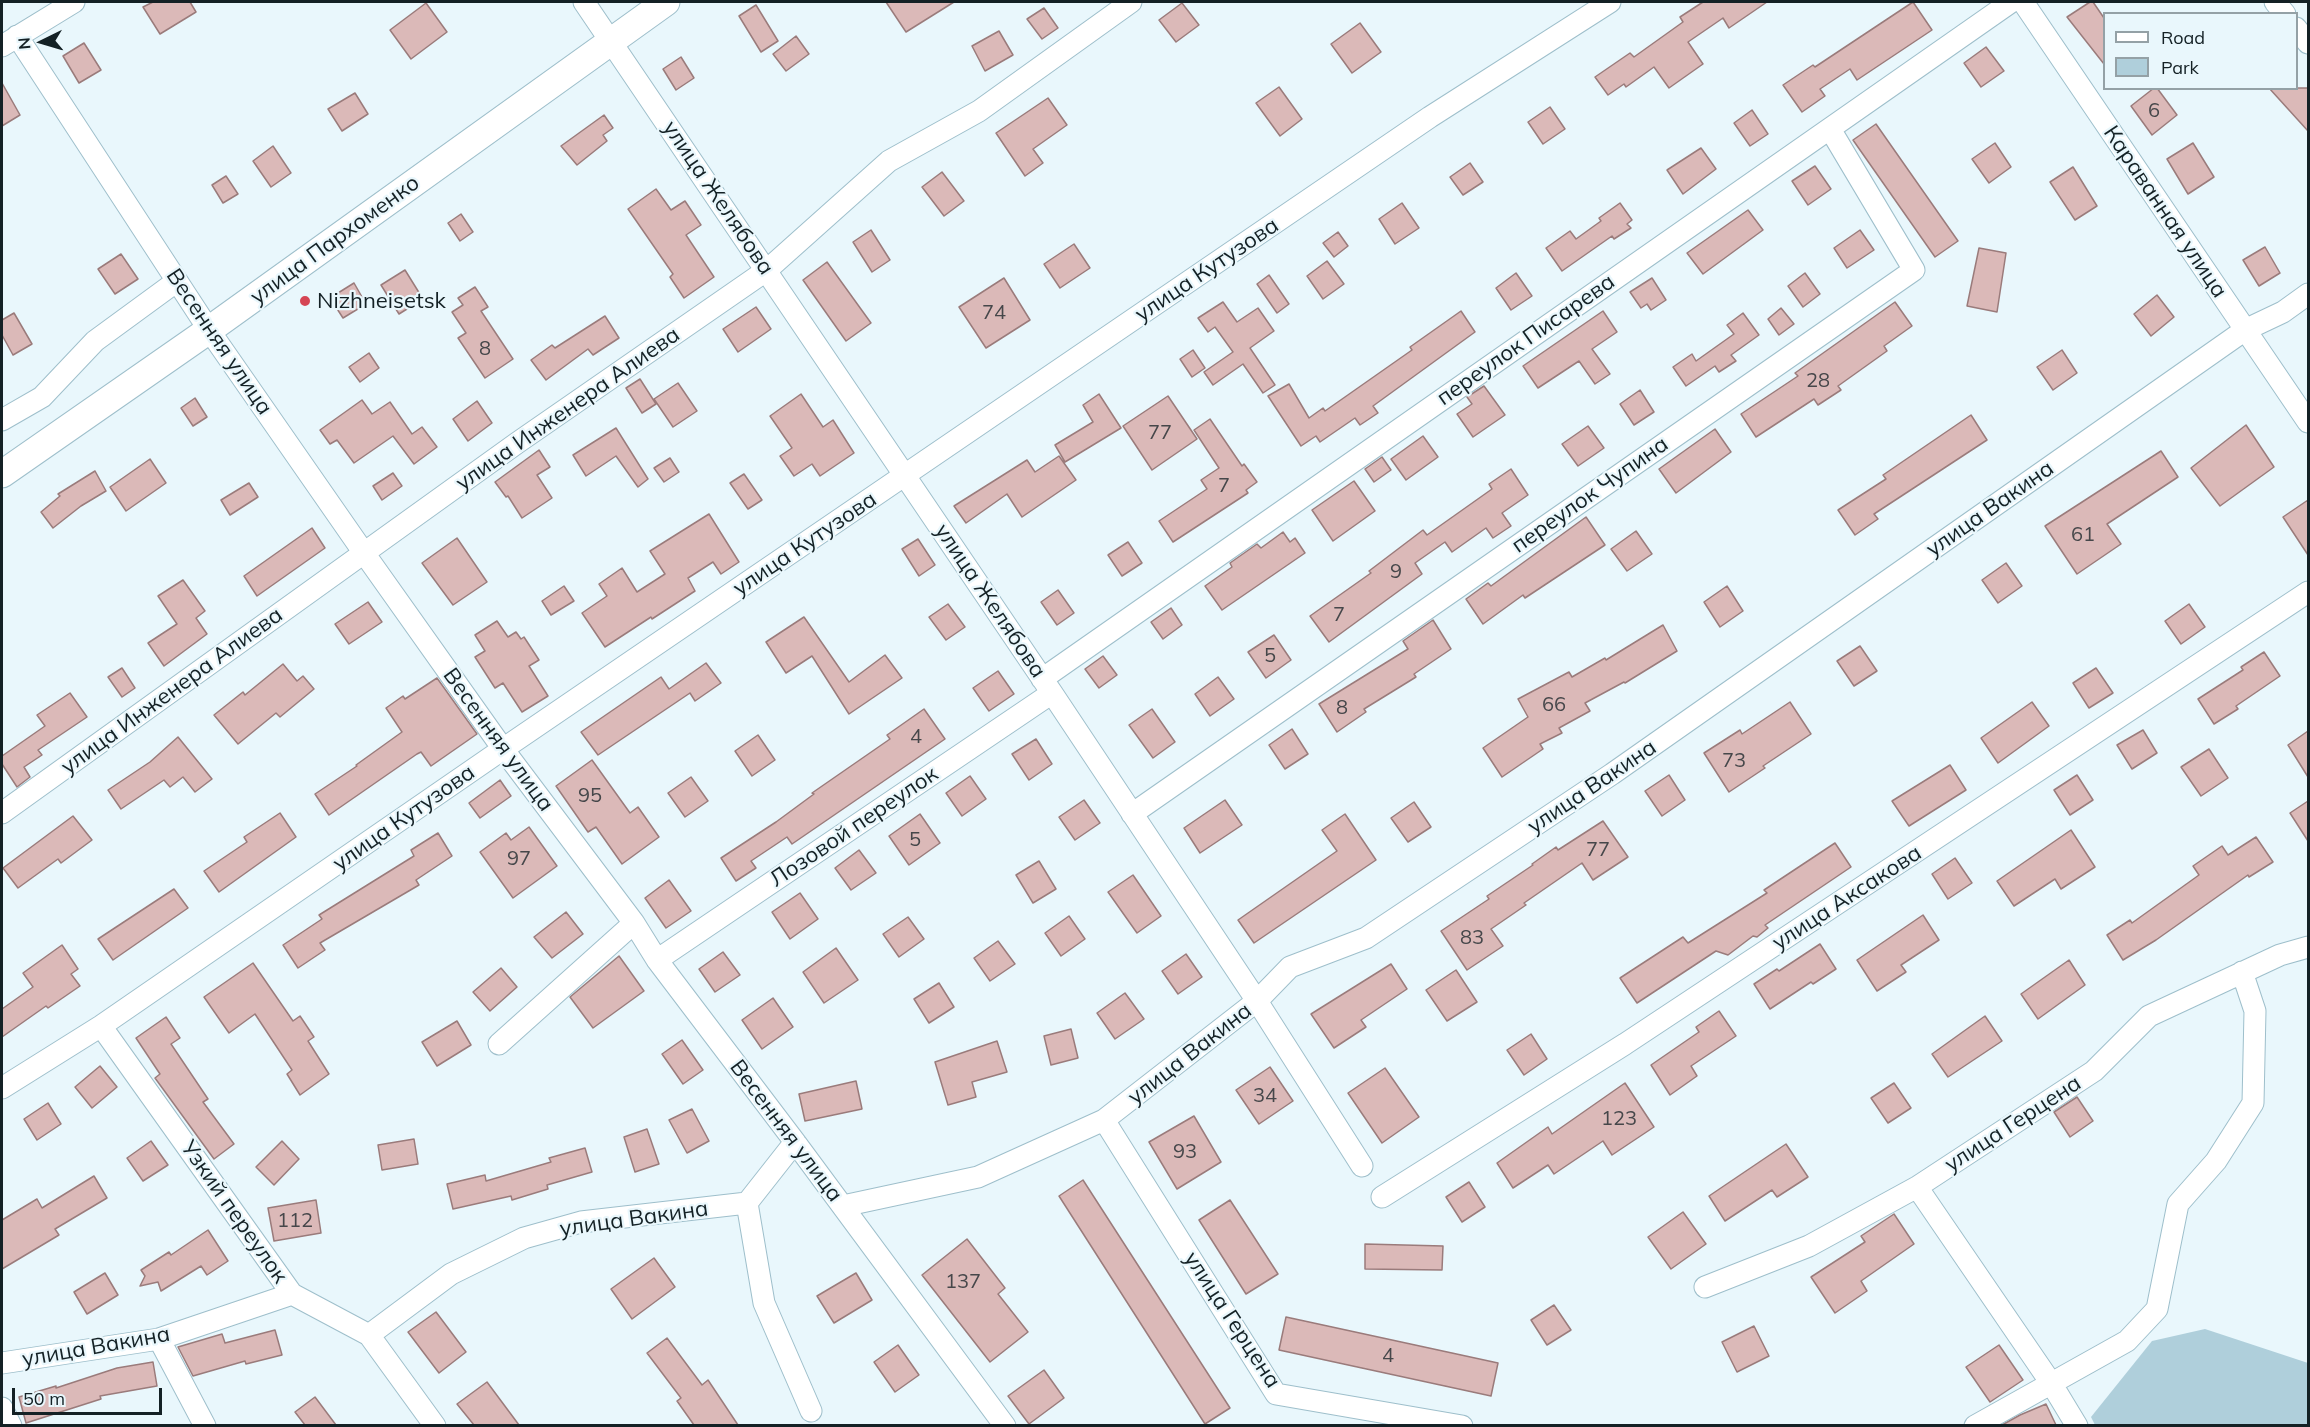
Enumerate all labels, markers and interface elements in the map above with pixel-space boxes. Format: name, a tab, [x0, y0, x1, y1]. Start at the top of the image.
north arrow	[12, 12, 72, 72]
legend	[2103, 12, 2298, 90]
text: Road	[2161, 26, 2205, 49]
text: N	[14, 37, 35, 50]
text: Park	[2161, 56, 2199, 79]
house number: 6	[2148, 99, 2160, 123]
street label: улица Желябова	[657, 116, 779, 280]
street label: Караванная улица	[2098, 121, 2232, 303]
street label: улица Пархоменко	[245, 170, 425, 310]
street label: улица Кутузова	[1130, 212, 1284, 328]
street label: Весенняя улица	[160, 264, 278, 420]
street label: переулок Писарева	[1432, 269, 1620, 411]
place label: Nizhneisetsk	[317, 288, 446, 314]
marker: Nizhneisetsk	[298, 294, 312, 308]
house number: 74	[982, 301, 1006, 325]
street label: улица Инженера Алиева	[451, 322, 685, 496]
house number: 8	[479, 337, 491, 361]
house number: 28	[1806, 369, 1830, 393]
house number: 77	[1148, 421, 1172, 445]
street label: переулок Чупина	[1507, 431, 1673, 559]
street label: улица Вакина	[1921, 455, 2059, 563]
house number: 7	[1218, 474, 1230, 498]
street label: улица Кутузова	[728, 486, 882, 602]
street label: улица Желябова	[929, 519, 1051, 683]
house number: 61	[2071, 523, 2095, 547]
house number: 9	[1390, 560, 1402, 584]
street label: улица Инженера Алиева	[56, 602, 288, 780]
house number: 7	[1333, 603, 1345, 627]
house number: 5	[1264, 644, 1276, 668]
street label: Весенняя улица	[437, 663, 559, 817]
house number: 66	[1542, 693, 1566, 717]
house number: 8	[1336, 696, 1348, 720]
house number: 4	[910, 725, 922, 749]
street label: улица Вакина	[1523, 734, 1661, 840]
house number: 73	[1722, 749, 1746, 773]
street label: улица Кутузова	[328, 759, 480, 877]
street label: Лозовой переулок	[765, 761, 943, 893]
house number: 95	[578, 784, 602, 808]
house number: 5	[909, 828, 921, 852]
house number: 77	[1586, 838, 1610, 862]
street label: улица Аксакова	[1767, 840, 1927, 956]
house number: 97	[507, 847, 531, 871]
house number: 83	[1460, 926, 1484, 950]
street label: улица Вакина	[1123, 998, 1257, 1110]
street label: Весенняя улица	[724, 1055, 848, 1207]
street label: улица Герцена	[1940, 1070, 2086, 1178]
house number: 34	[1253, 1084, 1277, 1108]
house number: 123	[1601, 1107, 1637, 1131]
street label: Узкий переулок	[175, 1136, 293, 1288]
house number: 93	[1173, 1140, 1197, 1164]
street label: улица Вакина	[558, 1196, 710, 1242]
house number: 112	[277, 1209, 313, 1233]
street label: улица Герцена	[1178, 1247, 1286, 1393]
house number: 137	[945, 1270, 981, 1294]
street label: улица Вакина	[20, 1321, 172, 1373]
house number: 4	[1382, 1344, 1394, 1368]
scale bar	[15, 1376, 165, 1414]
text: 50 m	[23, 1387, 65, 1410]

